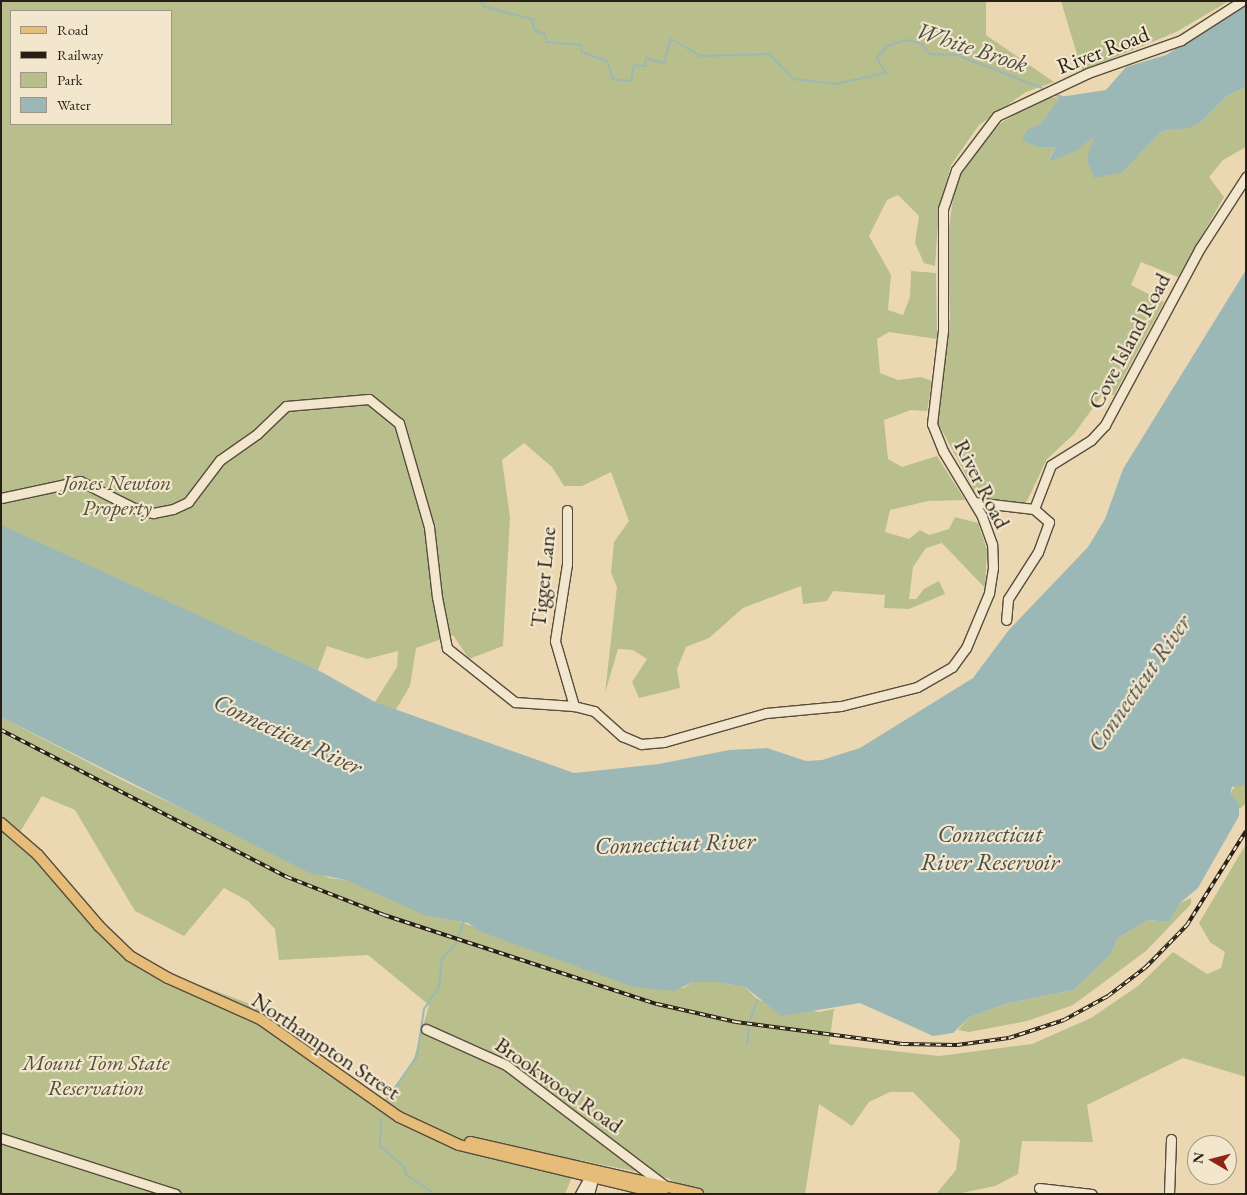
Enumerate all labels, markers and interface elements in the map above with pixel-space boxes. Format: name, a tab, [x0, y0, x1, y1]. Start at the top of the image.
legend	[10, 10, 172, 125]
water label: White Brook	[912, 15, 1032, 79]
text: Road	[57, 20, 88, 39]
street label: River Road	[1053, 20, 1153, 80]
text: Railway	[57, 45, 103, 64]
text: Park	[57, 70, 83, 89]
text: Water	[57, 95, 91, 114]
street label: Cove Island Road	[1082, 269, 1176, 413]
street label: River Road	[948, 435, 1016, 533]
park label: Jones Newton Property	[63, 469, 171, 520]
street label: Tigger Lane	[525, 525, 561, 629]
water label: Connecticut River	[1081, 609, 1197, 757]
water label: Connecticut River	[209, 687, 367, 781]
water label: Connecticut River Reservoir	[921, 820, 1059, 876]
water label: Connecticut River	[594, 826, 756, 860]
street label: Northampton Street	[247, 987, 405, 1105]
street label: Brookwood Road	[490, 1031, 628, 1139]
park label: Mount Tom State Reservation	[22, 1049, 170, 1100]
north arrow	[1187, 1135, 1237, 1185]
text: N	[1188, 1151, 1208, 1165]

